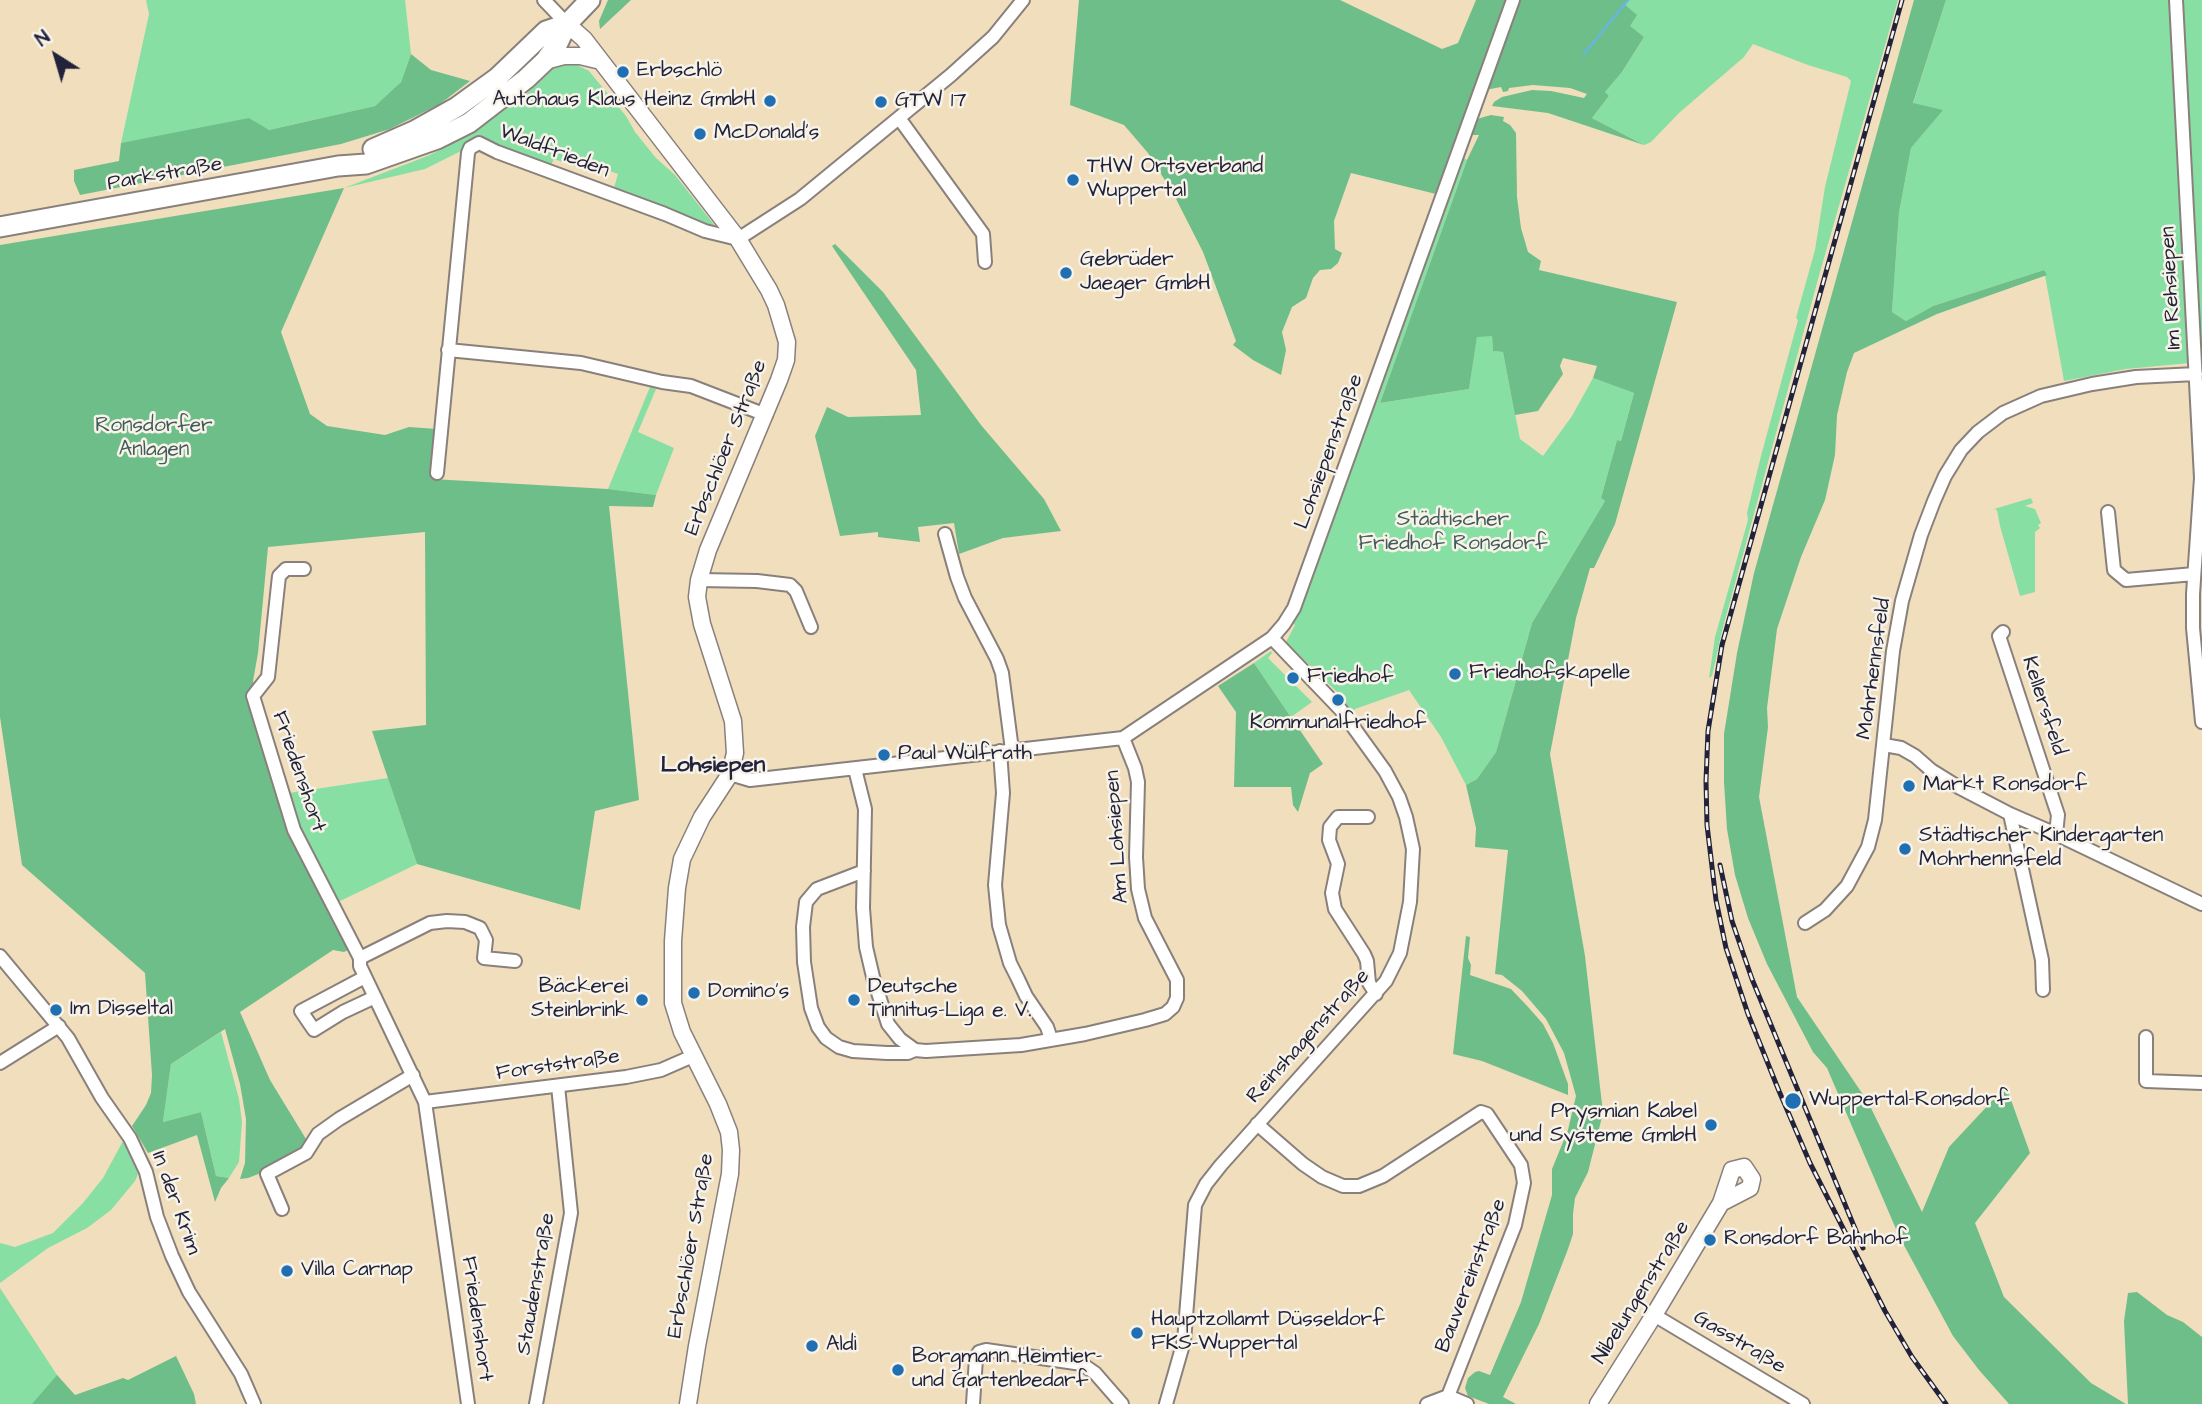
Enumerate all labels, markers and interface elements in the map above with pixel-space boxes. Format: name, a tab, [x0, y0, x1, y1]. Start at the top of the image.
north arrow	[21, 21, 91, 91]
text: N	[30, 24, 56, 53]
place label: Erbschlö	[637, 59, 722, 85]
marker: Erbschlö	[615, 64, 631, 80]
place label: Autohaus Klaus Heinz GmbH	[493, 88, 756, 114]
place label: GTW 17	[895, 89, 966, 115]
marker: Autohaus Klaus Heinz GmbH	[762, 93, 778, 109]
marker: GTW 17	[873, 94, 889, 110]
street label: Waldfrieden	[495, 120, 613, 184]
place label: McDonald's	[714, 121, 819, 147]
marker: McDonald's	[692, 126, 708, 142]
street label: Parkstraße	[106, 153, 224, 197]
place label: THW Ortsverband Wuppertal	[1087, 155, 1263, 205]
marker: THW Ortsverband Wuppertal	[1065, 172, 1081, 188]
street label: Im Rehsiepen	[2156, 226, 2188, 350]
place label: Gebrüder Jaeger GmbH	[1080, 248, 1211, 298]
marker: Gebrüder Jaeger GmbH	[1058, 265, 1074, 281]
street label: Erbschlöer Straße	[680, 357, 774, 539]
street label: Lohsiepenstraße	[1290, 371, 1370, 533]
park label: Ronsdorfer Anlagen	[95, 414, 213, 464]
park label: Städtischer Friedhof Ronsdorf	[1359, 508, 1547, 558]
street label: Mohrhennsfeld	[1853, 597, 1897, 741]
street label: Kellersfeld	[2015, 654, 2071, 758]
place label: Friedhofskapelle	[1469, 661, 1630, 687]
place label: Friedhof	[1307, 665, 1393, 691]
marker: Friedhofskapelle	[1447, 666, 1463, 682]
marker: Friedhof	[1285, 670, 1301, 686]
marker: Kommunalfriedhof	[1330, 692, 1346, 708]
street label: Friedenshort	[266, 708, 330, 836]
place label: Kommunalfriedhof	[1250, 711, 1426, 737]
place label: Paul Wülfrath	[898, 742, 1032, 768]
marker: Paul Wülfrath	[876, 747, 892, 763]
district label: Lohsiepen	[661, 752, 765, 780]
street label: Am Lohsiepen	[1101, 769, 1135, 905]
place label: Markt Ronsdorf	[1923, 773, 2087, 799]
marker: Markt Ronsdorf	[1901, 778, 1917, 794]
place label: Städtischer Kindergarten Mohrhennsfeld	[1919, 824, 2163, 874]
marker: Städtischer Kindergarten Mohrhennsfeld	[1897, 841, 1913, 857]
street label: Reinshagenstraße	[1242, 965, 1376, 1109]
place label: Bäckerei Steinbrink	[531, 975, 628, 1025]
place label: Deutsche Tinnitus-Liga e. V.	[868, 975, 1031, 1025]
place label: Domino's	[708, 980, 789, 1006]
marker: Domino's	[686, 985, 702, 1001]
marker: Bäckerei Steinbrink	[634, 992, 650, 1008]
marker: Deutsche Tinnitus-Liga e. V.	[846, 992, 862, 1008]
place label: Im Disseltal	[70, 997, 173, 1023]
marker: Im Disseltal	[48, 1002, 64, 1018]
street label: Forststraße	[495, 1045, 621, 1087]
place label: Wuppertal-Ronsdorf	[1809, 1088, 2009, 1114]
marker: Wuppertal-Ronsdorf	[1783, 1091, 1803, 1111]
place label: Prysmian Kabel und Systeme GmbH	[1510, 1100, 1697, 1150]
marker: Prysmian Kabel und Systeme GmbH	[1703, 1117, 1719, 1133]
street label: In der Krim	[145, 1148, 205, 1258]
street label: Erbschlöer Straße	[663, 1152, 721, 1340]
street label: Bauvereinstraße	[1431, 1196, 1513, 1356]
street label: Staudenstraße	[512, 1211, 562, 1357]
street label: Nibelungenstraße	[1588, 1217, 1696, 1369]
place label: Ronsdorf Bahnhof	[1724, 1227, 1908, 1253]
marker: Ronsdorf Bahnhof	[1702, 1232, 1718, 1248]
street label: Friedenshort	[455, 1255, 497, 1383]
place label: Villa Carnap	[301, 1258, 413, 1284]
marker: Villa Carnap	[279, 1263, 295, 1279]
street label: Gasstraße	[1688, 1306, 1790, 1380]
place label: Hauptzollamt Düsseldorf FKS-Wuppertal	[1151, 1308, 1385, 1358]
marker: Hauptzollamt Düsseldorf FKS-Wuppertal	[1129, 1325, 1145, 1341]
place label: Aldi	[826, 1333, 857, 1359]
marker: Aldi	[804, 1338, 820, 1354]
place label: Borgmann Heimtier- und Gartenbedarf	[912, 1345, 1102, 1395]
marker: Borgmann Heimtier- und Gartenbedarf	[890, 1362, 906, 1378]

